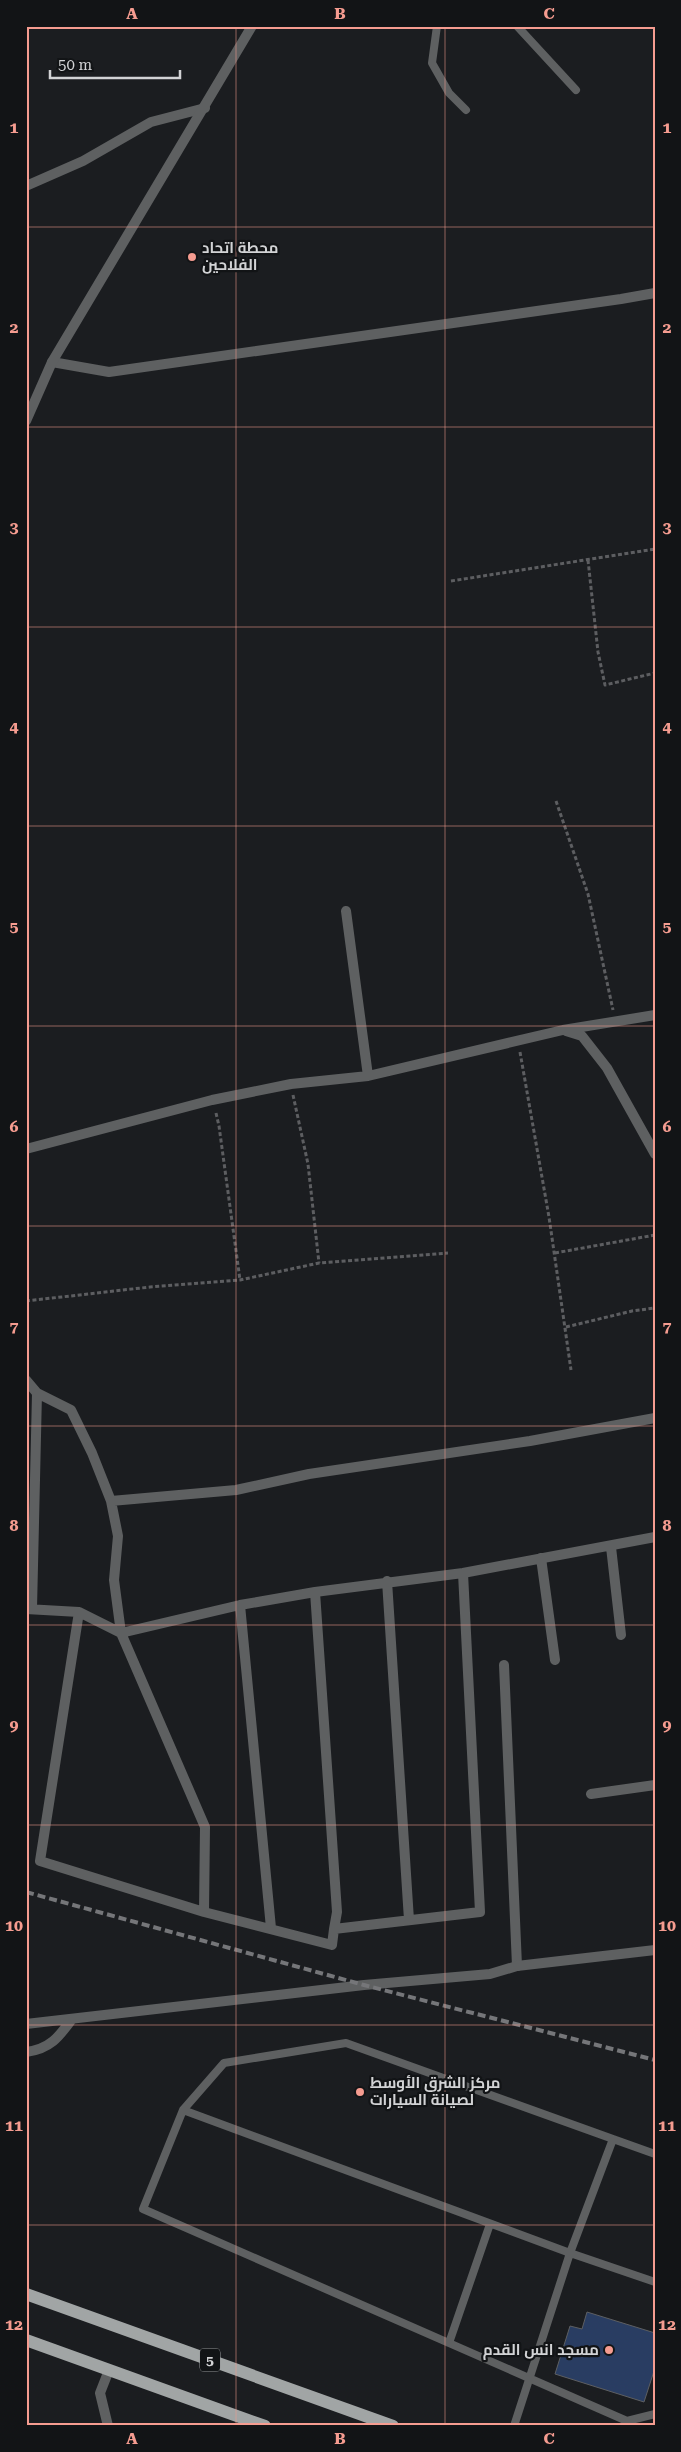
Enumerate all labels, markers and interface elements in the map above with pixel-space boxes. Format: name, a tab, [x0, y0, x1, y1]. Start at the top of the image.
text: A	[126, 4, 138, 23]
text: B	[334, 4, 346, 23]
text: C	[543, 4, 555, 23]
scale bar	[50, 48, 180, 80]
text: 50 m	[58, 56, 93, 74]
text: 1	[10, 118, 19, 137]
text: 1	[663, 118, 672, 137]
place label: محطة اتحاد الفلاحين	[202, 239, 278, 274]
marker: محطة اتحاد الفلاحين	[186, 251, 198, 263]
text: 2	[10, 318, 19, 337]
text: 2	[663, 318, 672, 337]
text: 3	[10, 518, 19, 537]
text: 3	[663, 518, 672, 537]
text: 4	[10, 717, 19, 736]
text: 4	[663, 717, 672, 736]
text: 5	[10, 917, 19, 936]
text: 5	[663, 917, 672, 936]
text: 6	[10, 1117, 19, 1136]
text: 6	[663, 1117, 672, 1136]
text: 7	[10, 1317, 19, 1336]
text: 7	[663, 1317, 672, 1336]
text: 8	[10, 1516, 19, 1535]
text: 8	[663, 1516, 672, 1535]
text: 9	[10, 1716, 19, 1735]
text: 9	[663, 1716, 672, 1735]
text: 10	[5, 1916, 23, 1935]
text: 10	[658, 1916, 676, 1935]
place label: مركز الشرق الأوسط لصيانة السيارات	[370, 2074, 501, 2109]
marker: مركز الشرق الأوسط لصيانة السيارات	[354, 2086, 366, 2098]
text: 11	[5, 2116, 23, 2135]
text: 11	[658, 2116, 676, 2135]
text: 12	[5, 2315, 23, 2334]
text: 12	[658, 2315, 676, 2334]
place label: مسجد انس القدم	[483, 2341, 599, 2360]
marker: مسجد انس القدم	[603, 2344, 615, 2356]
road number: 5	[200, 2348, 220, 2372]
text: A	[126, 2429, 138, 2448]
text: B	[334, 2429, 346, 2448]
text: C	[543, 2429, 555, 2448]

